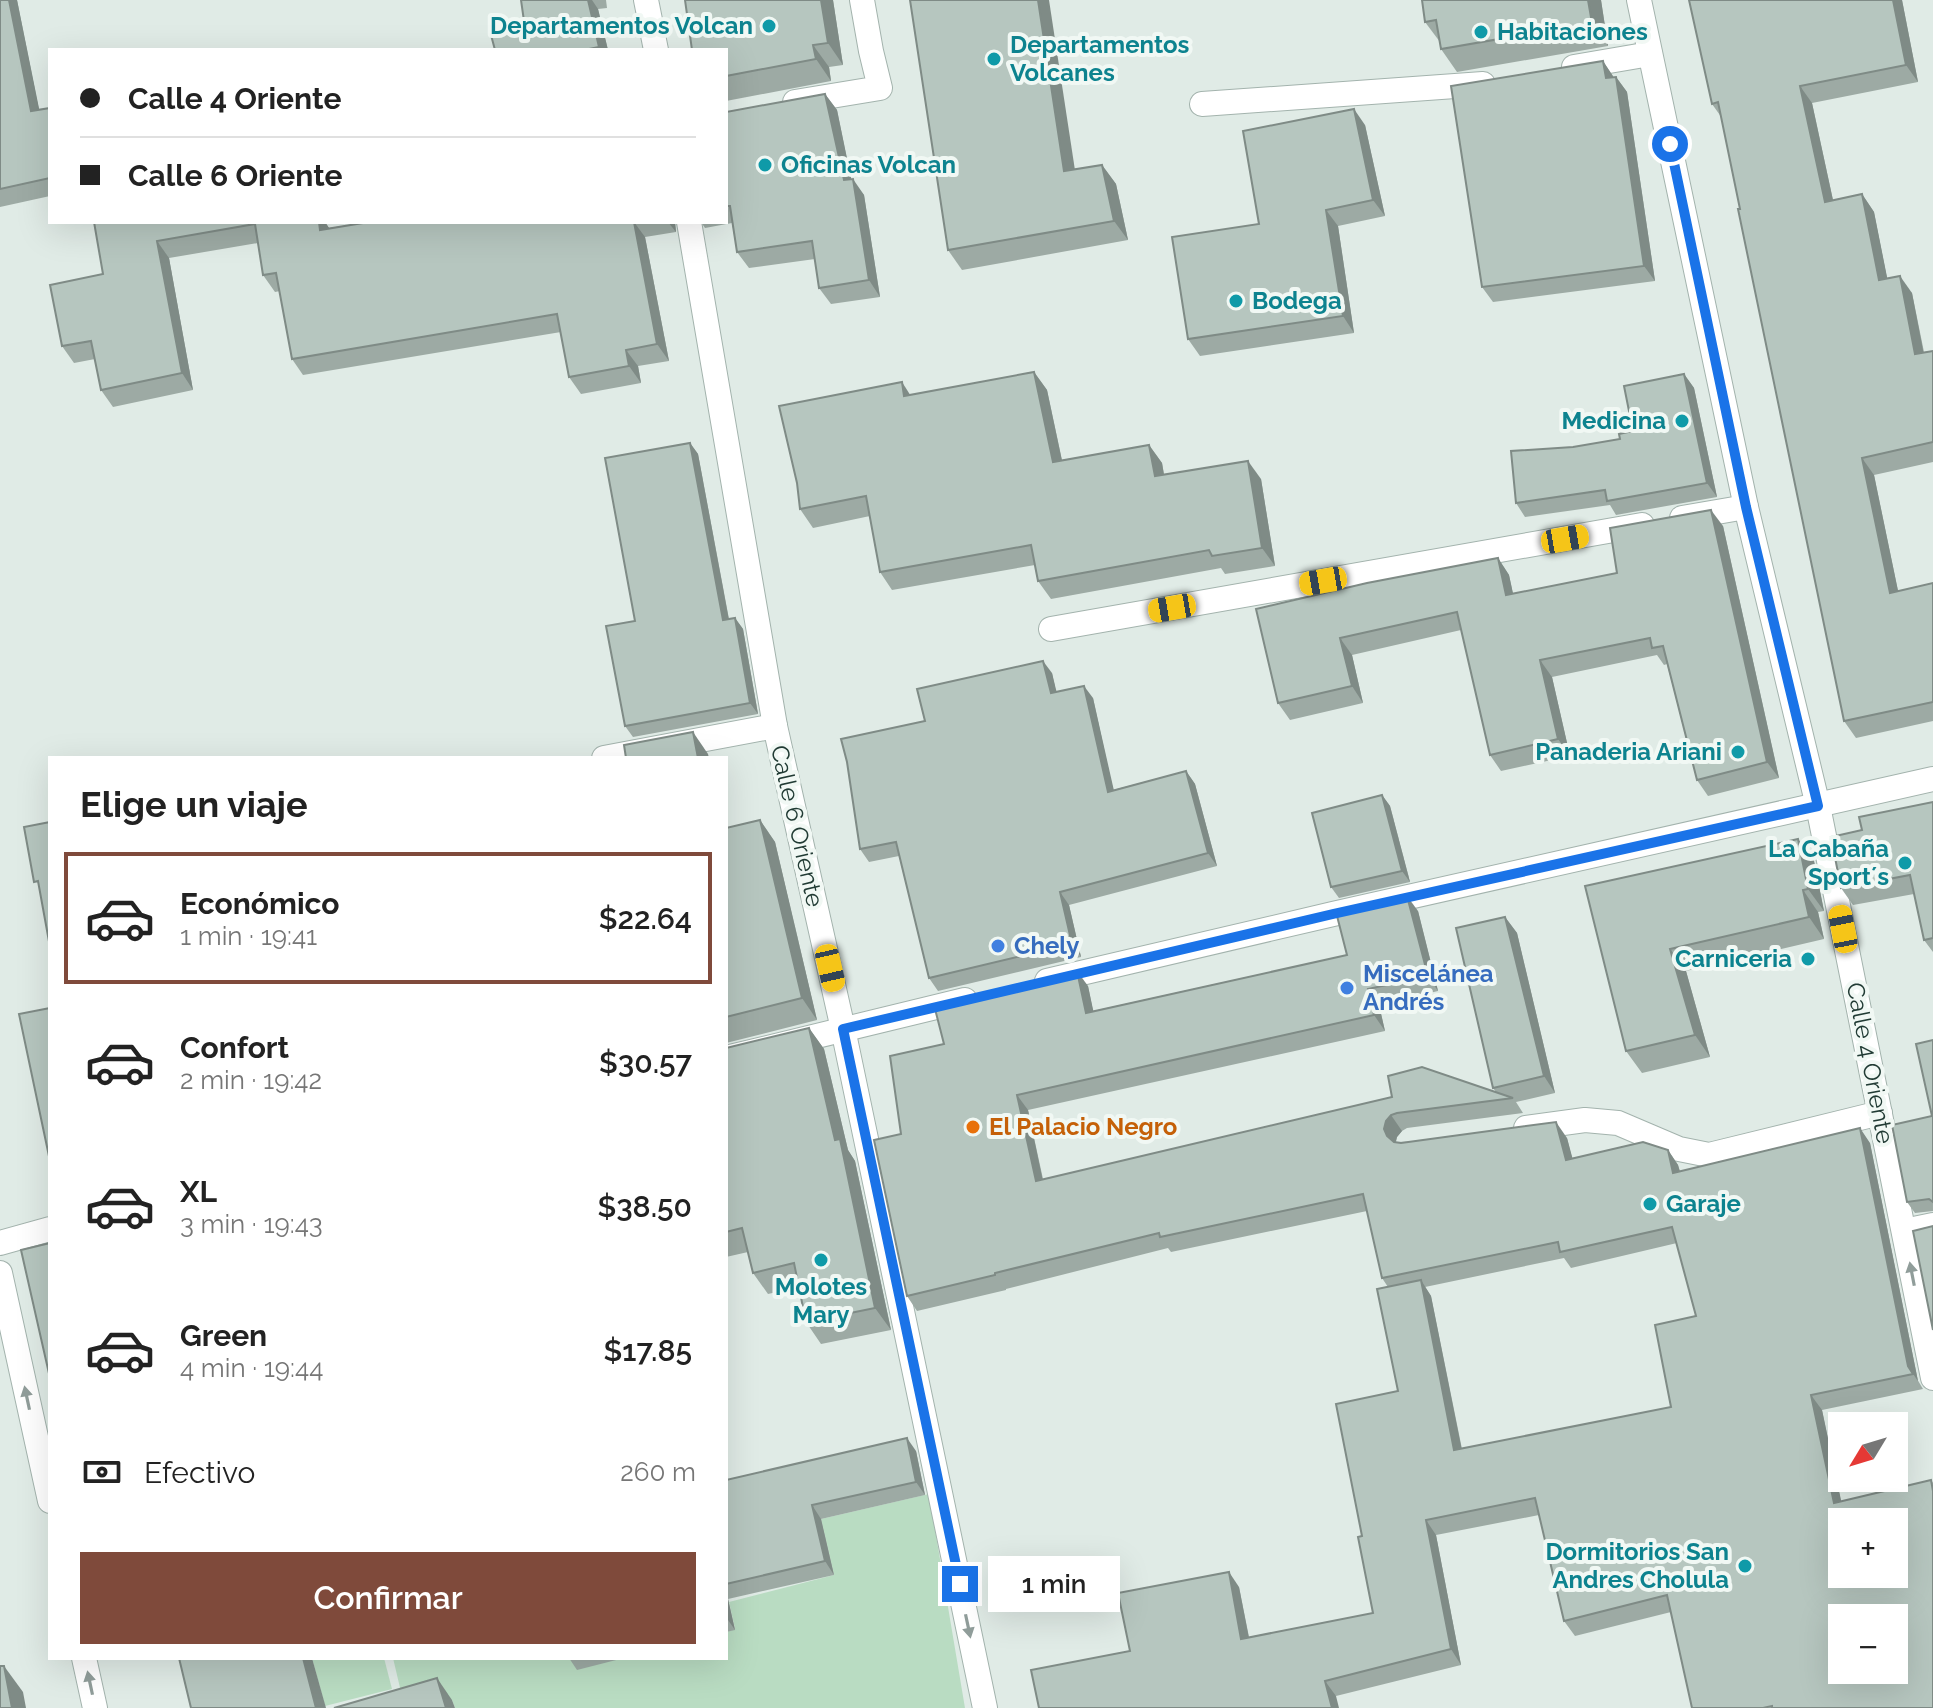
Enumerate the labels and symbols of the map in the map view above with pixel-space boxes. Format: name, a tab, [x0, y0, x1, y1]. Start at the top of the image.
place label: Departamentos Volcan	[490, 11, 753, 40]
marker: Departamentos Volcan	[760, 17, 778, 35]
place label: Habitaciones	[1497, 17, 1648, 46]
marker: Habitaciones	[1472, 23, 1490, 41]
place label: Departamentos Volcanes	[1010, 30, 1190, 87]
marker: Departamentos Volcanes	[985, 50, 1003, 68]
route start	[1652, 126, 1688, 162]
place label: Oficinas Volcan	[781, 150, 956, 179]
marker: Oficinas Volcan	[756, 156, 774, 174]
place label: Bodega	[1252, 286, 1342, 315]
marker: Bodega	[1227, 292, 1245, 310]
place label: Medicina	[1562, 406, 1666, 435]
marker: Medicina	[1673, 412, 1691, 430]
car	[1539, 523, 1591, 555]
car	[1297, 565, 1349, 597]
car	[1146, 592, 1198, 624]
place label: Panaderia Ariani	[1535, 737, 1722, 766]
street label: Calle 6 Oriente	[765, 742, 830, 909]
marker: Panaderia Ariani	[1729, 743, 1747, 761]
place label: La Cabaña Sport´s	[1768, 834, 1889, 891]
marker: La Cabaña Sport´s	[1896, 854, 1914, 872]
car	[1827, 903, 1859, 955]
place label: Chely	[1014, 931, 1080, 960]
marker: Chely	[989, 937, 1007, 955]
car	[813, 942, 847, 994]
place label: Carniceria	[1675, 944, 1792, 973]
marker: Carniceria	[1799, 950, 1817, 968]
place label: Miscelánea Andrés	[1363, 959, 1494, 1016]
marker: Miscelánea Andrés	[1338, 979, 1356, 997]
street label: Calle 4 Oriente	[1841, 980, 1900, 1146]
place label: El Palacio Negro	[989, 1112, 1177, 1141]
marker: El Palacio Negro	[964, 1118, 982, 1136]
place label: Garaje	[1666, 1189, 1741, 1218]
marker: Garaje	[1641, 1195, 1659, 1213]
marker: Molotes Mary	[812, 1251, 830, 1269]
one-way arrow	[1905, 1261, 1918, 1286]
place label: Molotes Mary	[775, 1272, 867, 1329]
one-way arrow	[20, 1385, 33, 1410]
north arrow	[1828, 1412, 1908, 1492]
place label: Dormitorios San Andres Cholula	[1545, 1537, 1729, 1594]
callout: 1 min	[988, 1556, 1120, 1612]
marker: Dormitorios San Andres Cholula	[1736, 1557, 1754, 1575]
route end	[942, 1566, 978, 1602]
one-way arrow	[962, 1614, 975, 1639]
one-way arrow	[83, 1670, 96, 1695]

